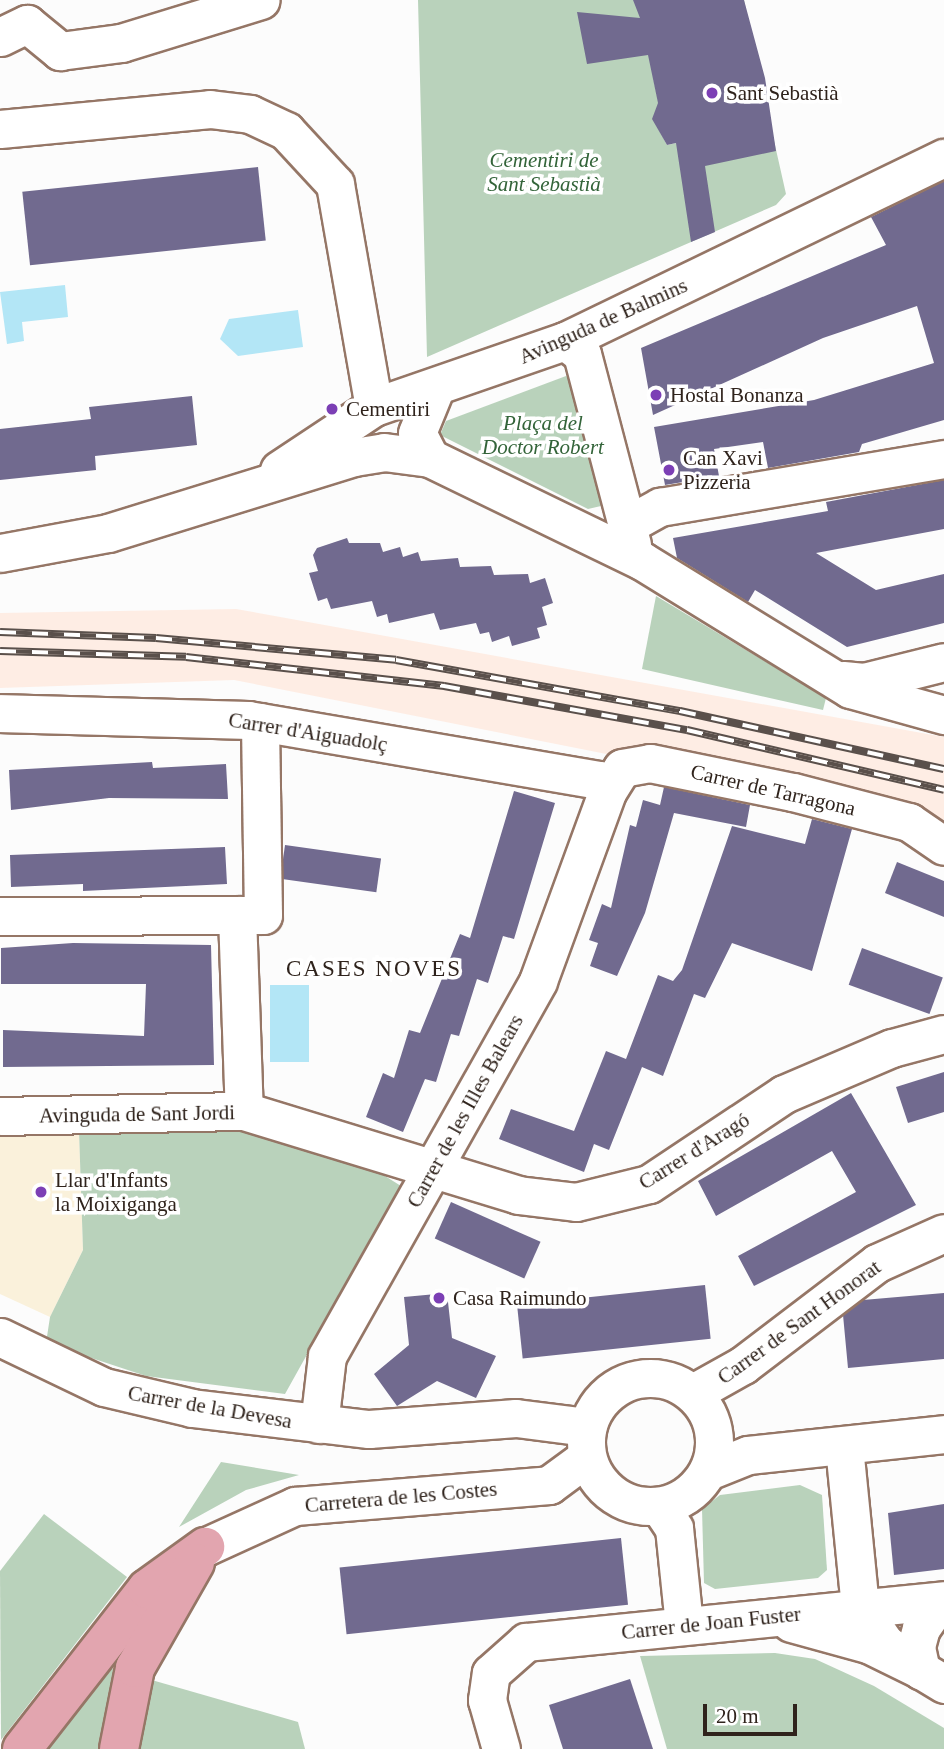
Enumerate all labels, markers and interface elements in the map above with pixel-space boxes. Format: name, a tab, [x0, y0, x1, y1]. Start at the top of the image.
place label: Sant Sebastià	[726, 80, 839, 106]
marker: Sant Sebastià	[704, 85, 720, 101]
park label: Cementiri de Sant Sebastià	[487, 147, 601, 197]
street label: Avinguda de Balmins	[515, 273, 691, 369]
place label: Hostal Bonanza	[670, 382, 804, 408]
marker: Hostal Bonanza	[648, 387, 664, 403]
place label: Cementiri	[346, 396, 430, 422]
marker: Cementiri	[324, 401, 340, 417]
park label: Plaça del Doctor Robert	[482, 410, 604, 460]
place label: Can Xavi Pizzeria	[683, 445, 763, 495]
marker: Can Xavi Pizzeria	[661, 462, 677, 478]
street label: Carrer d'Aiguadolç	[227, 707, 389, 757]
street label: Carrer de Tarragona	[688, 759, 858, 821]
district label: CASES NOVES	[287, 955, 461, 983]
street label: Carrer de les Illes Balears	[401, 1010, 529, 1212]
street label: Avinguda de Sant Jordi	[39, 1100, 235, 1128]
street label: Carrer d'Aragó	[634, 1107, 754, 1195]
place label: Llar d'Infants la Moixiganga	[55, 1167, 177, 1217]
marker: Llar d'Infants la Moixiganga	[33, 1184, 49, 1200]
street label: Carrer de Sant Honorat	[713, 1254, 885, 1390]
place label: Casa Raimundo	[453, 1285, 587, 1311]
marker: Casa Raimundo	[431, 1290, 447, 1306]
street label: Carrer de la Devesa	[126, 1380, 294, 1434]
street label: Carretera de les Costes	[304, 1476, 498, 1518]
street label: Carrer de Joan Fuster	[620, 1601, 802, 1645]
scale bar	[706, 1690, 800, 1734]
text: 20 m	[716, 1704, 759, 1728]

